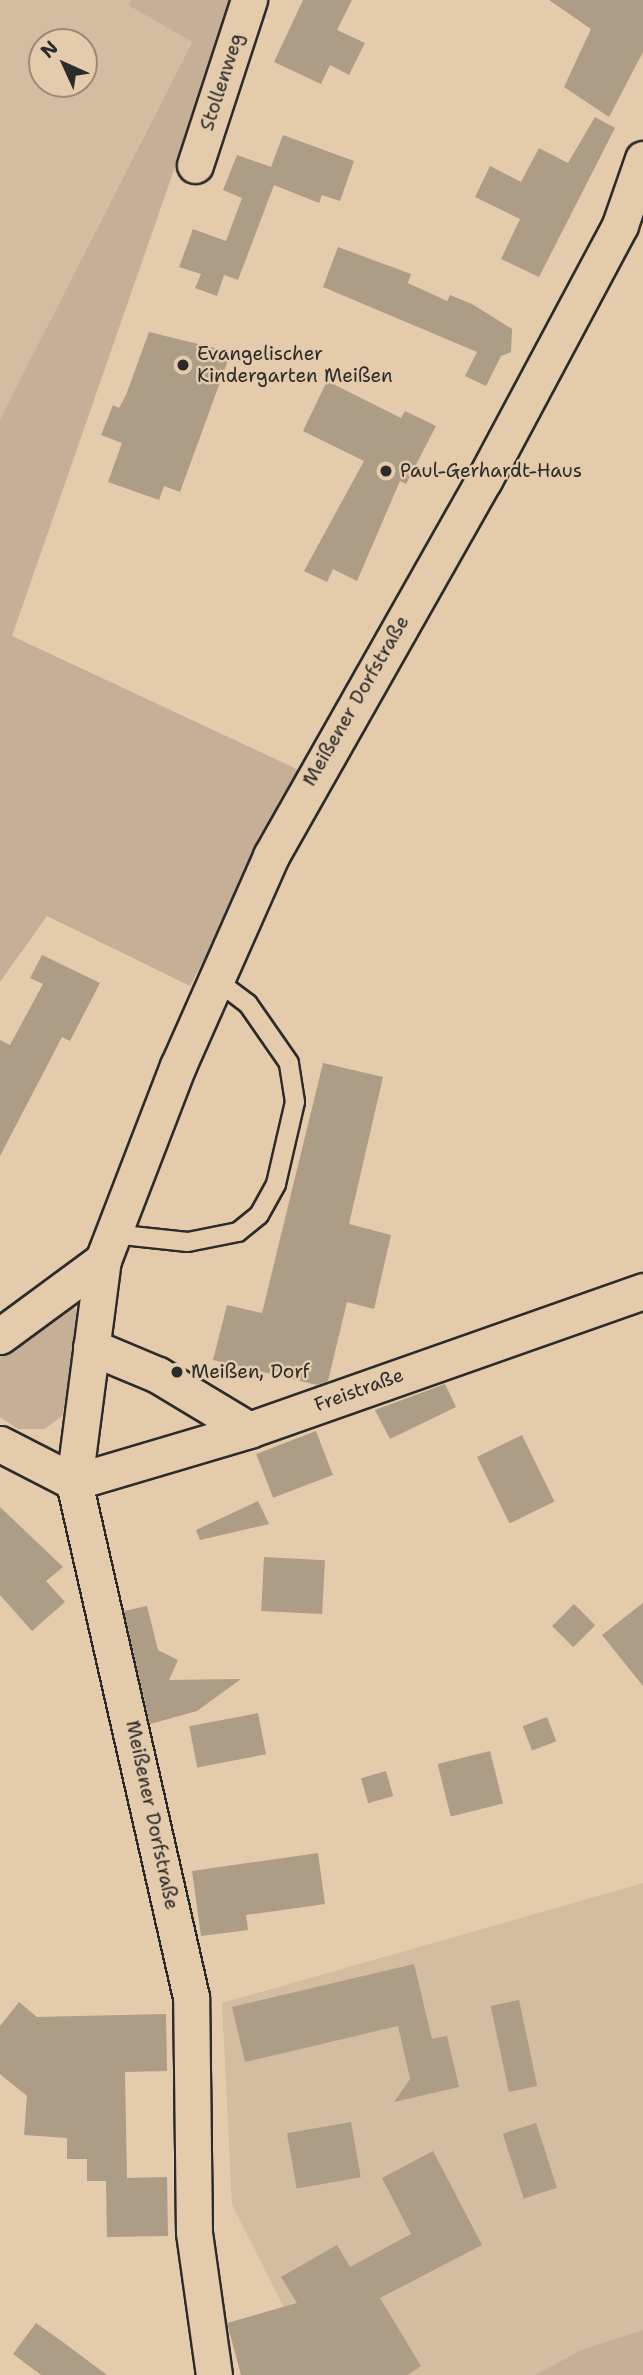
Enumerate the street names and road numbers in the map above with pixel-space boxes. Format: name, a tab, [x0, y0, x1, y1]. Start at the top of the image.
street label: Stollenweg	[196, 30, 248, 134]
street label: Meißener Dorfstraße	[298, 612, 414, 790]
street label: Freistraße	[311, 1363, 407, 1417]
street label: Meißener Dorfstraße	[121, 1718, 183, 1912]

